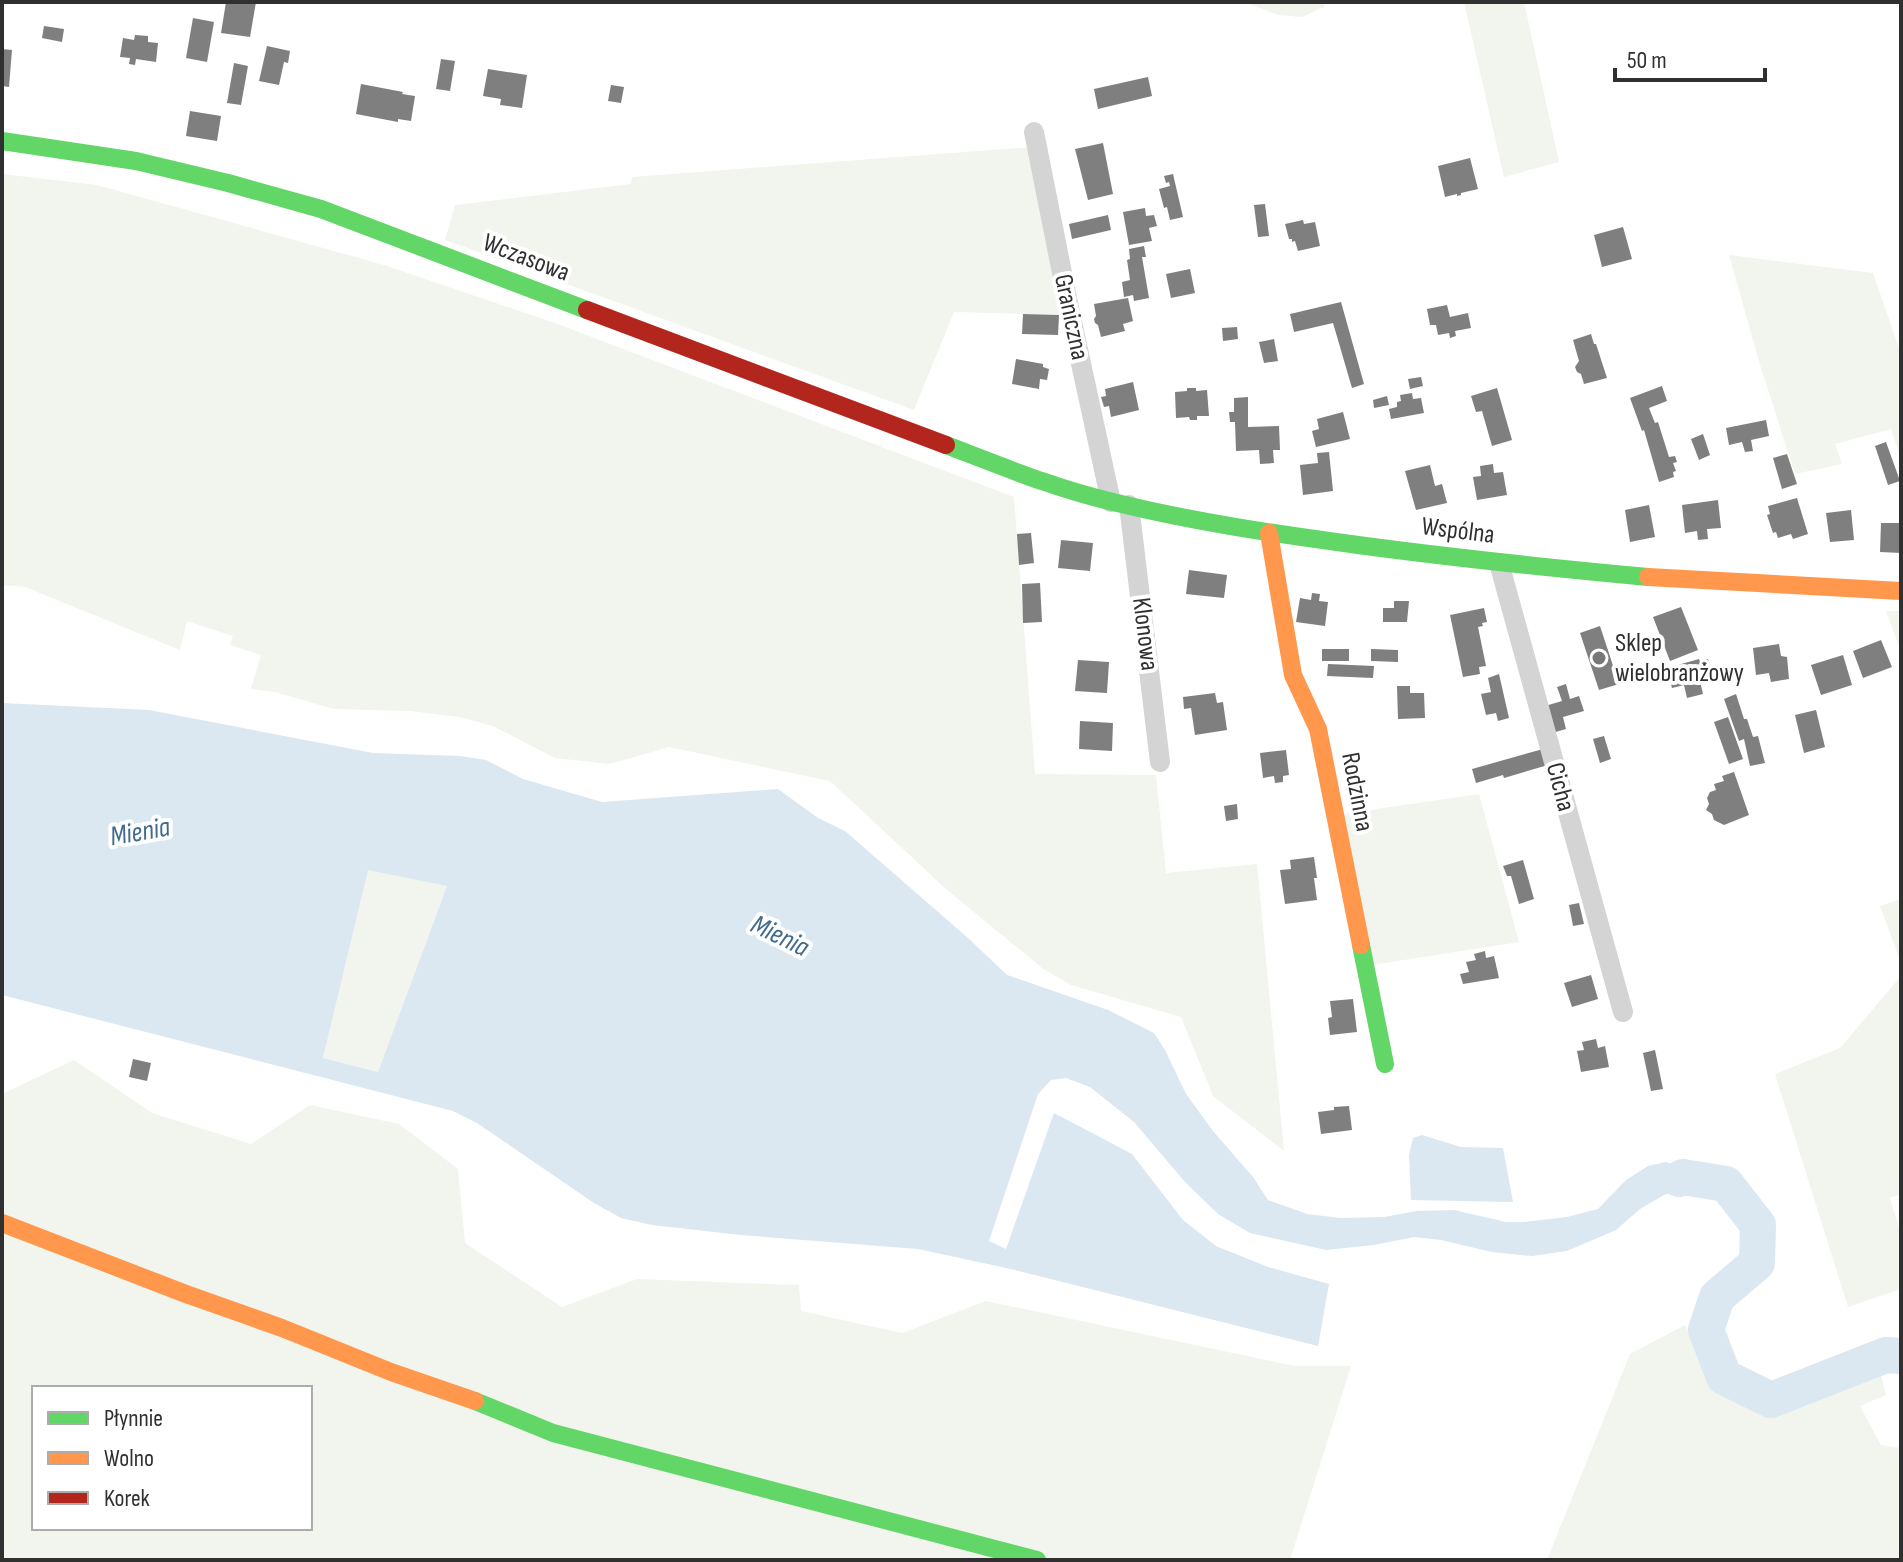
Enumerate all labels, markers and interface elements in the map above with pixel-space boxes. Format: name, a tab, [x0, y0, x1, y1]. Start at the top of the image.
scale bar	[1615, 32, 1765, 82]
text: 50 m	[1627, 46, 1667, 75]
street label: Wczasowa	[478, 227, 574, 289]
street label: Graniczna	[1047, 271, 1095, 363]
street label: Wspólna	[1420, 511, 1496, 551]
street label: Klonowa	[1125, 596, 1165, 672]
place label: Sklep wielobranżowy	[1615, 628, 1744, 689]
marker: Sklep wielobranżowy	[1590, 649, 1608, 667]
street label: Rodzinna	[1334, 750, 1380, 834]
street label: Cicha	[1539, 759, 1581, 815]
water label: Mienia	[107, 810, 173, 854]
water label: Mienia	[746, 908, 815, 964]
legend	[32, 1386, 312, 1530]
text: Płynnie	[104, 1404, 163, 1433]
text: Wolno	[104, 1444, 154, 1473]
text: Korek	[104, 1484, 150, 1513]

